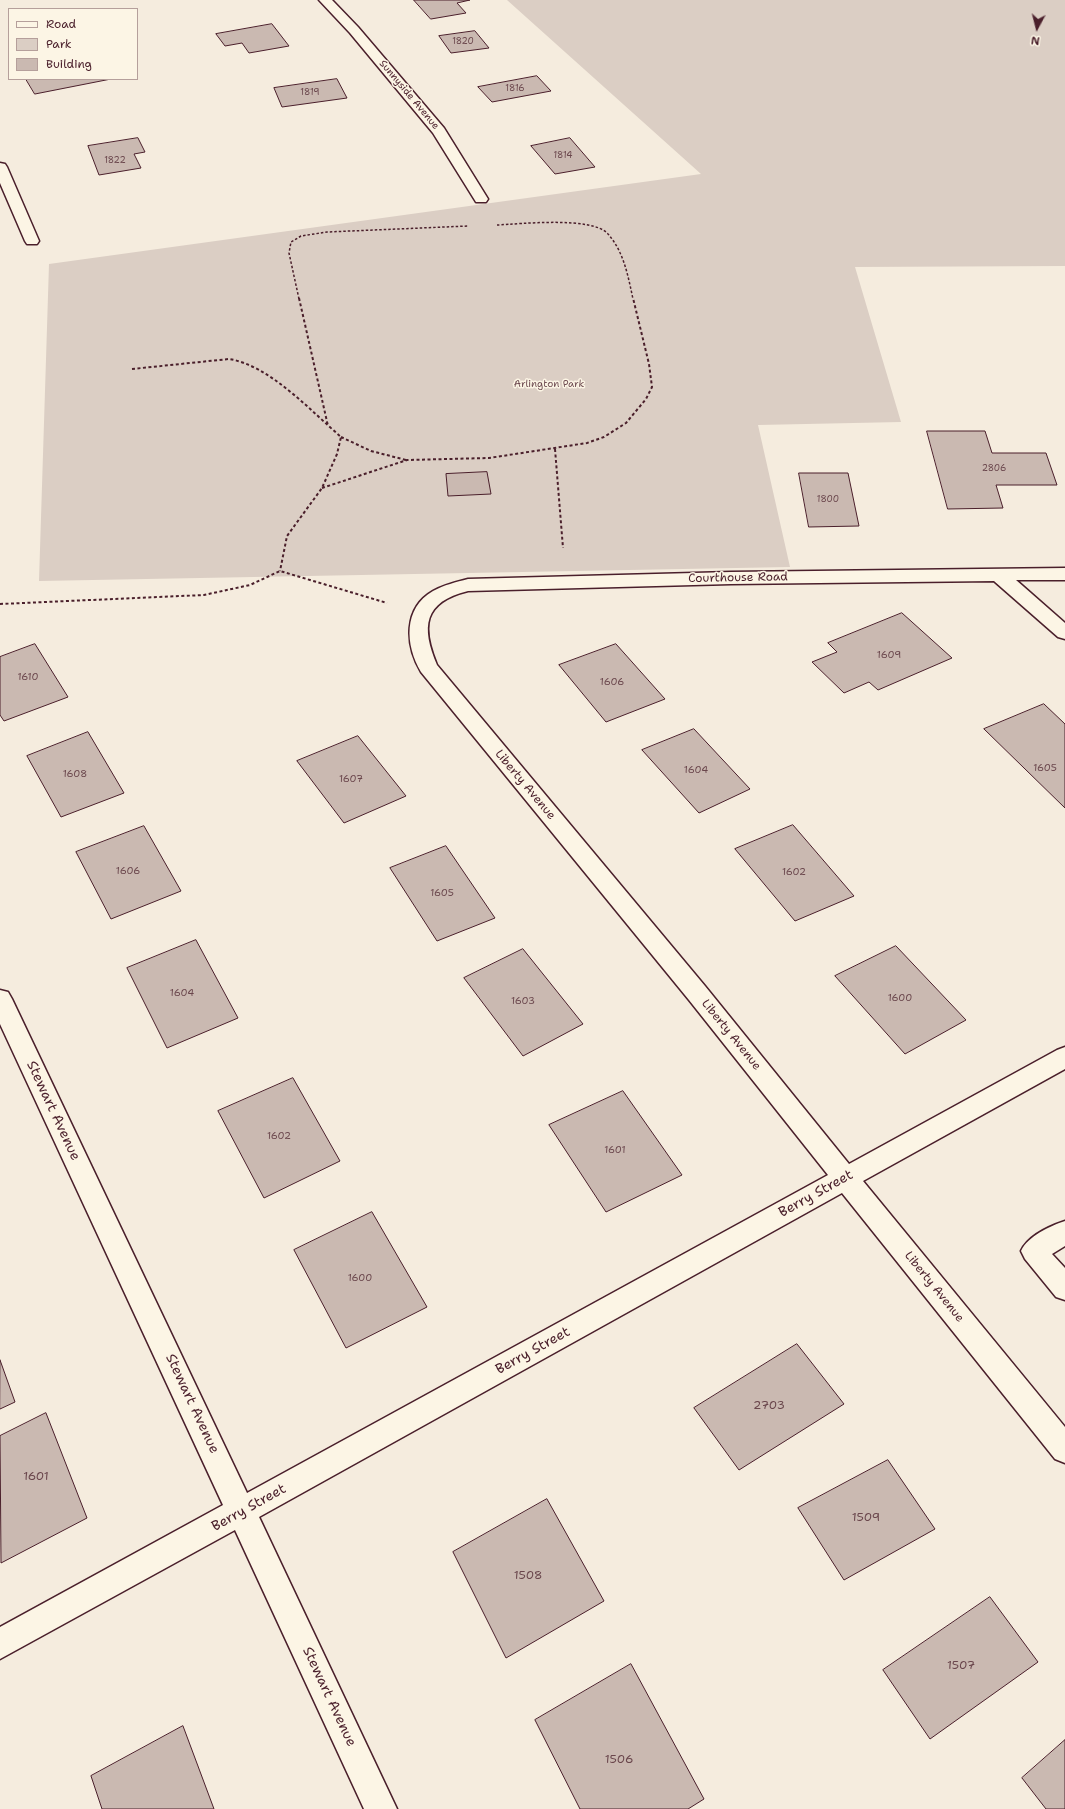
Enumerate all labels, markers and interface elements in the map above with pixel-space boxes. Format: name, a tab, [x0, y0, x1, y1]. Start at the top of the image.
legend	[8, 8, 138, 80]
north arrow	[1017, 8, 1057, 48]
text: Road	[46, 16, 76, 32]
text: N	[1030, 32, 1041, 48]
text: Park	[46, 36, 72, 52]
house number: 1820	[452, 37, 474, 47]
text: Building	[46, 56, 92, 72]
street label: Sunnyside Avenue	[376, 58, 442, 132]
house number: 1816	[505, 84, 525, 94]
house number: 1819	[300, 88, 320, 98]
house number: 1814	[553, 151, 573, 161]
house number: 1822	[104, 156, 126, 166]
park label: Arlington Park	[514, 378, 584, 390]
house number: 2806	[982, 464, 1006, 474]
house number: 1800	[817, 495, 839, 505]
street label: Courthouse Road	[688, 570, 788, 586]
house number: 1609	[877, 649, 901, 661]
house number: 1610	[18, 671, 38, 683]
house number: 1606	[600, 676, 624, 688]
street label: Liberty Avenue	[492, 747, 558, 823]
house number: 1605	[1033, 762, 1057, 774]
house number: 1604	[684, 764, 708, 776]
house number: 1608	[63, 768, 87, 780]
house number: 1607	[339, 773, 363, 785]
house number: 1606	[116, 865, 140, 877]
house number: 1602	[782, 866, 806, 878]
house number: 1605	[430, 887, 454, 899]
house number: 1604	[170, 987, 194, 999]
house number: 1600	[888, 992, 912, 1004]
house number: 1603	[511, 995, 535, 1007]
street label: Liberty Avenue	[698, 997, 764, 1073]
street label: Stewart Avenue	[23, 1059, 83, 1163]
house number: 1602	[267, 1130, 291, 1142]
house number: 1601	[604, 1144, 626, 1156]
street label: Berry Street	[776, 1167, 856, 1221]
street label: Liberty Avenue	[901, 1249, 967, 1325]
house number: 1600	[348, 1272, 372, 1284]
street label: Berry Street	[493, 1324, 573, 1378]
street label: Stewart Avenue	[162, 1352, 222, 1456]
house number: 2703	[753, 1399, 785, 1413]
house number: 1601	[23, 1470, 49, 1484]
street label: Berry Street	[209, 1481, 289, 1535]
house number: 1509	[852, 1511, 880, 1525]
house number: 1508	[514, 1569, 542, 1583]
street label: Stewart Avenue	[299, 1645, 359, 1749]
house number: 1507	[947, 1659, 975, 1673]
house number: 1506	[605, 1753, 633, 1767]

